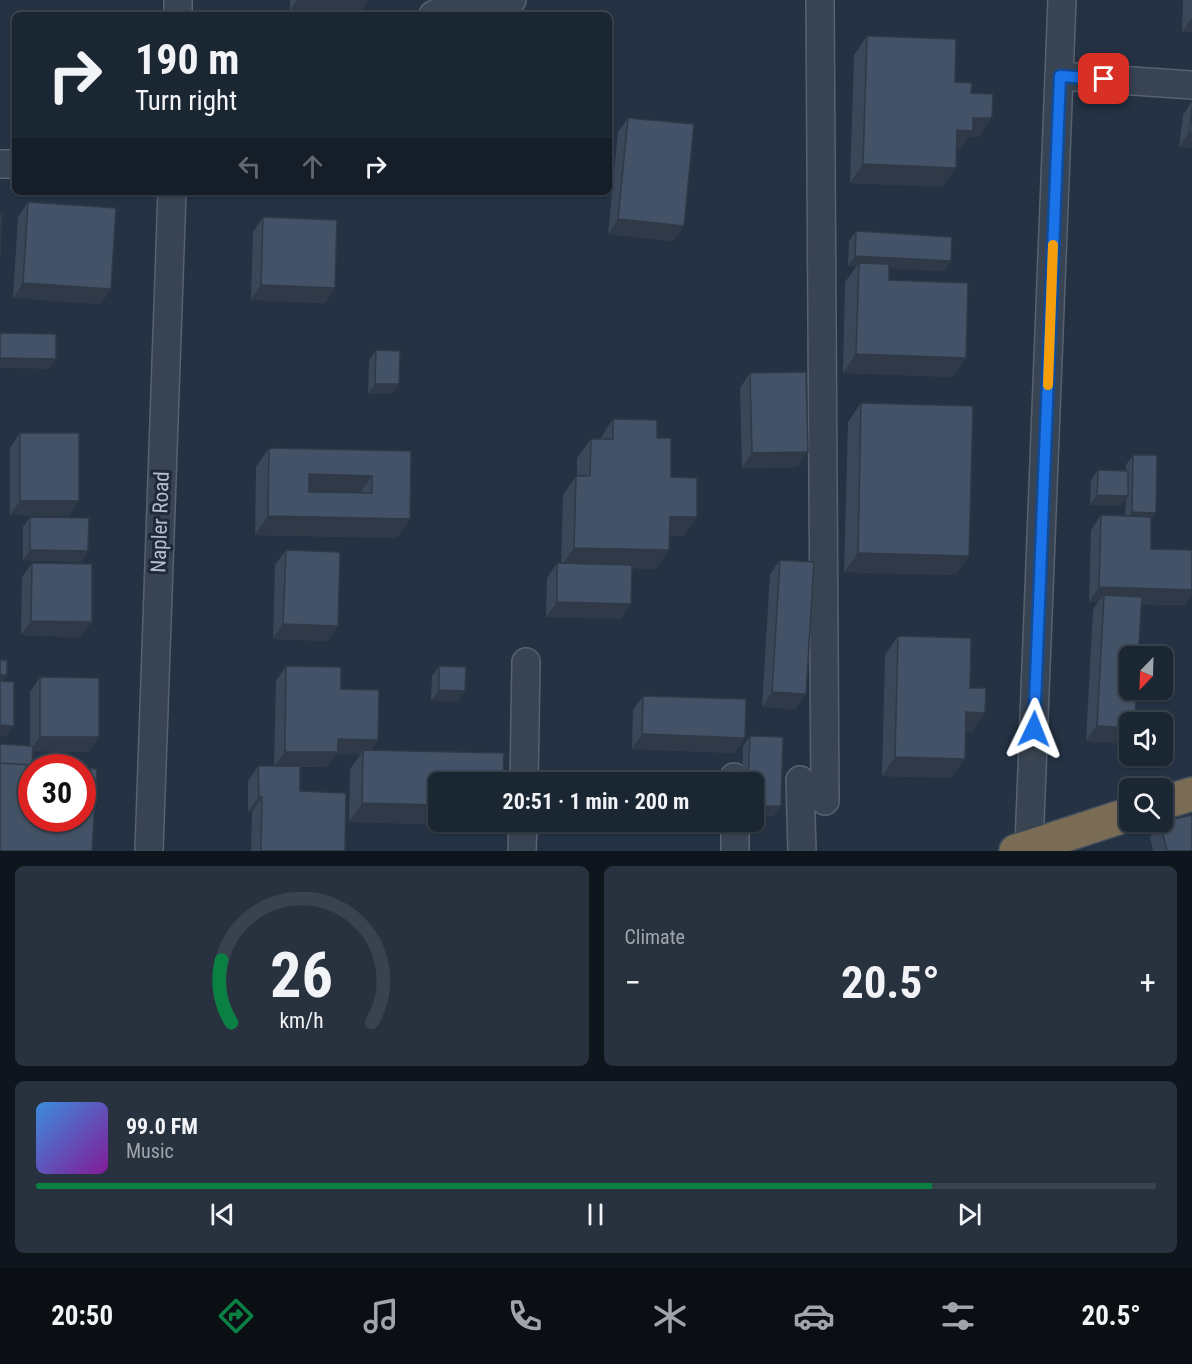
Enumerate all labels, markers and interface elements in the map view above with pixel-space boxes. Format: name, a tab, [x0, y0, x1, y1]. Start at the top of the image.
text: 190 m	[135, 35, 240, 84]
icon: right	[36, 36, 114, 114]
pin	[1078, 53, 1129, 104]
icon: arrive	[1087, 62, 1120, 95]
text: Turn right	[135, 85, 237, 117]
icon: left	[233, 150, 266, 183]
icon: ahead	[296, 150, 329, 183]
icon: right	[359, 150, 392, 183]
street label: Napler Road	[146, 471, 174, 573]
north arrow	[1119, 646, 1173, 700]
map controls	[1119, 646, 1173, 832]
position arrow	[1002, 697, 1066, 761]
button: sound	[1119, 712, 1173, 766]
speed limit sign: 30	[18, 754, 96, 832]
button: search	[1119, 778, 1173, 832]
text: 20:51 · 1 min · 200 m	[503, 789, 689, 814]
text: Climate	[625, 925, 685, 949]
text: 26	[270, 939, 333, 1012]
text: 20.5°	[841, 956, 940, 1009]
text: −	[625, 963, 641, 1002]
text: +	[1140, 963, 1156, 1002]
text: km/h	[280, 1008, 324, 1033]
text: 99.0 FM	[126, 1114, 198, 1139]
text: Music	[126, 1139, 174, 1163]
icon: previous	[206, 1198, 239, 1231]
icon: pause	[579, 1198, 612, 1231]
icon: next	[953, 1198, 986, 1231]
icon: directions	[215, 1295, 257, 1337]
icon: music	[360, 1295, 402, 1337]
icon: phone	[504, 1295, 546, 1337]
icon: climate	[649, 1295, 691, 1337]
icon: car	[793, 1295, 835, 1337]
icon: filters	[937, 1295, 979, 1337]
text: 20:50	[51, 1300, 113, 1332]
text: 20.5°	[1082, 1300, 1141, 1332]

